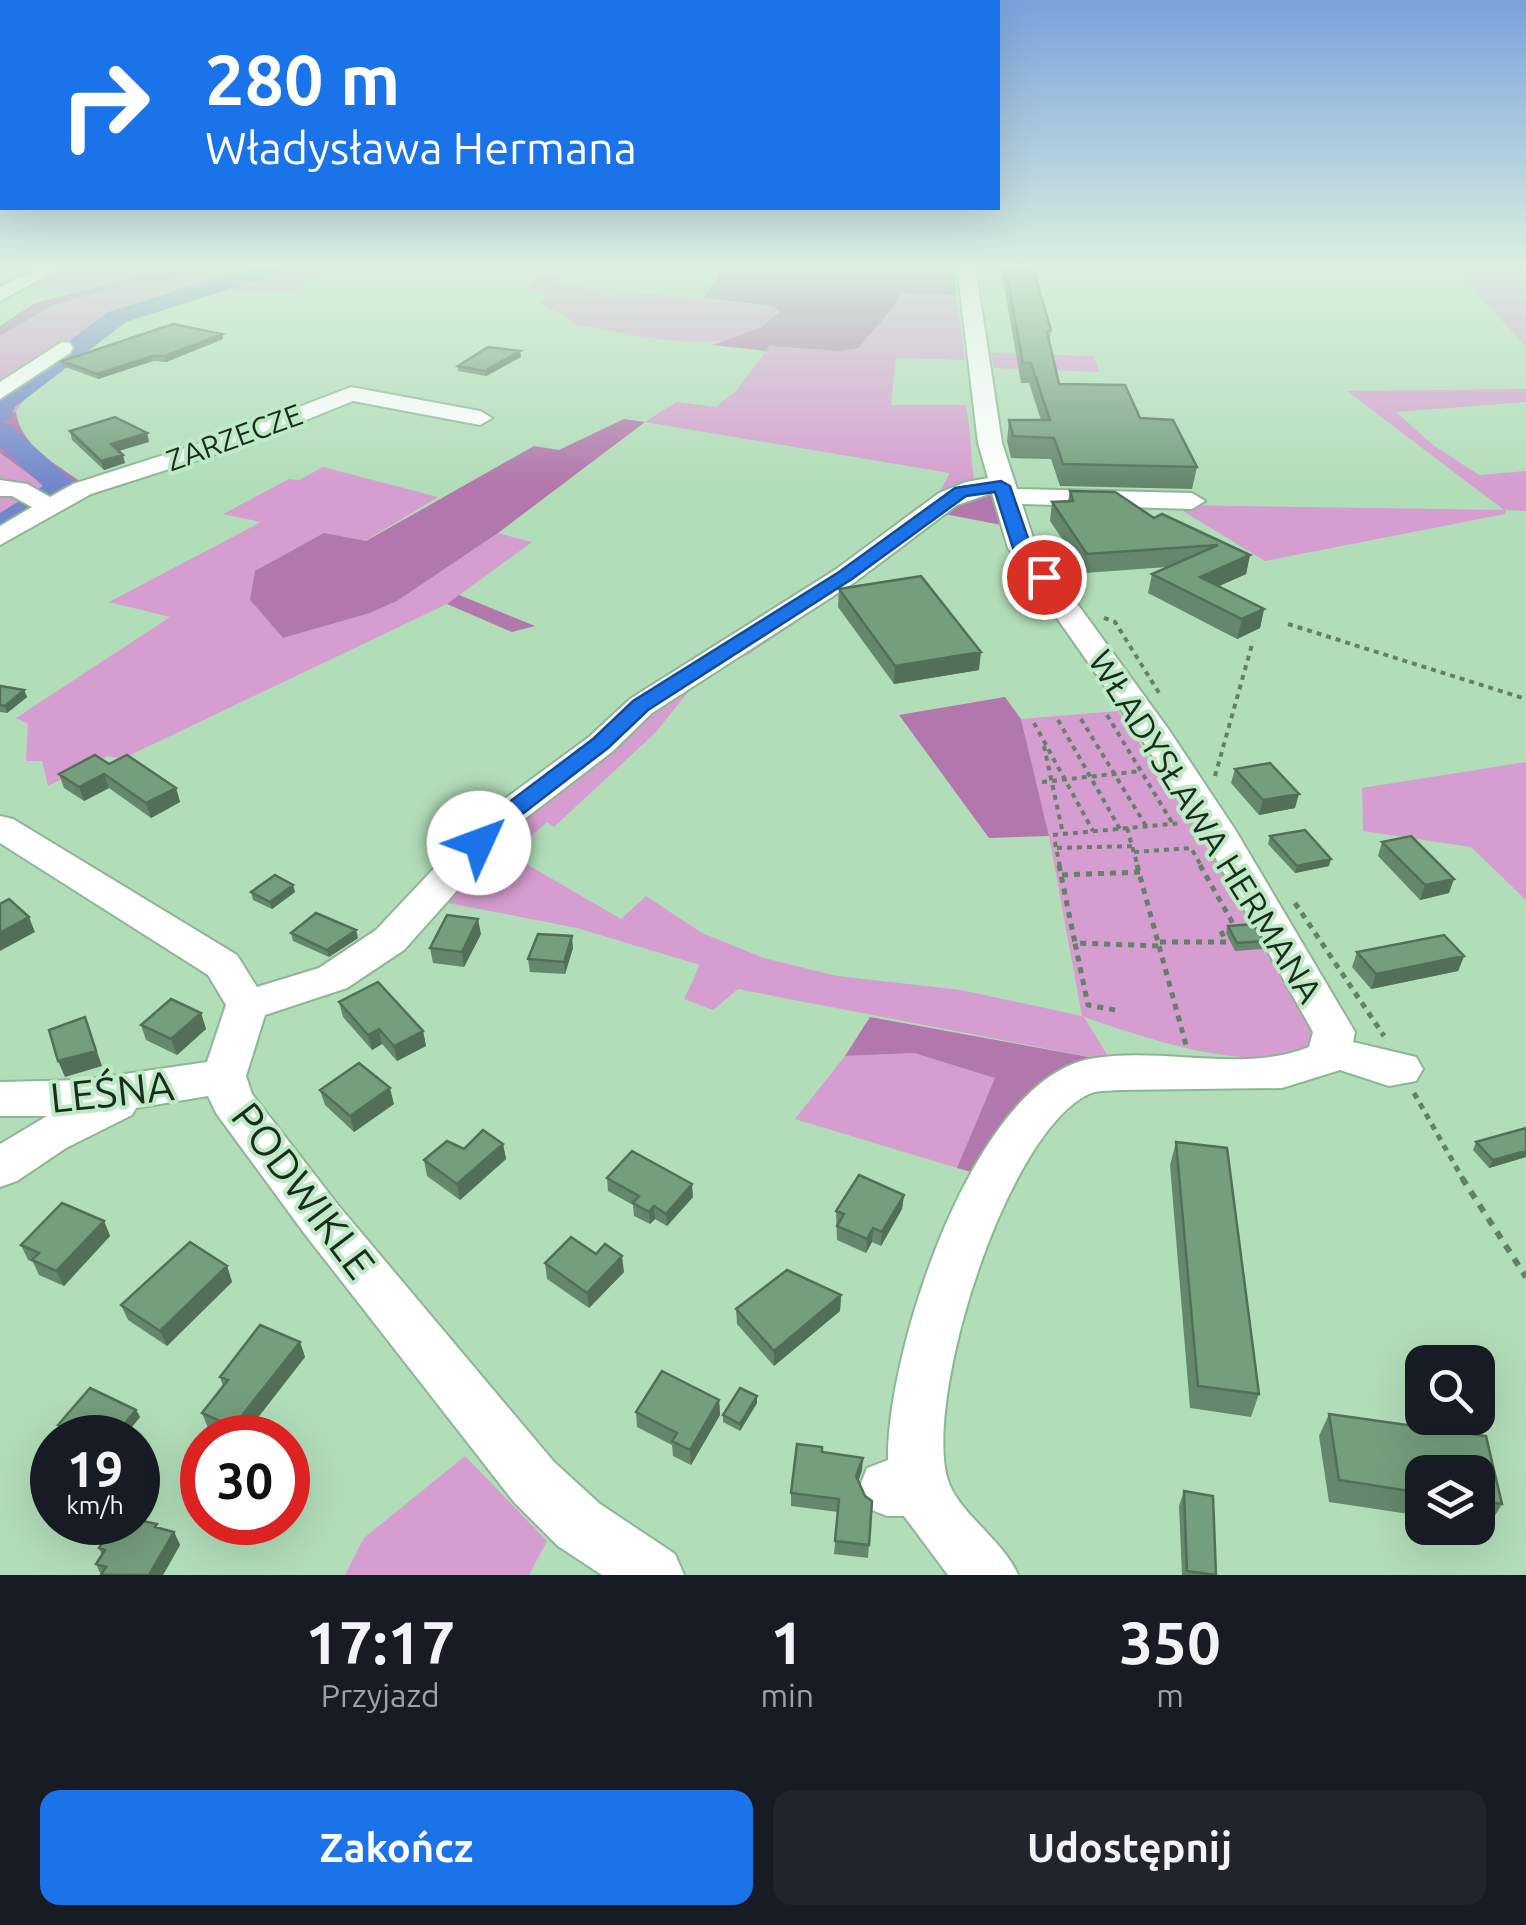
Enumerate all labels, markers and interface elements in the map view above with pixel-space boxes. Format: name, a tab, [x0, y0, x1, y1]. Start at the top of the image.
icon: right	[40, 40, 170, 170]
text: 280 m	[205, 40, 400, 118]
text: Władysława Hermana	[205, 122, 637, 173]
street label: ZARZECZE	[161, 397, 307, 477]
pin	[1002, 535, 1087, 620]
icon: arrive	[1017, 550, 1072, 605]
street label: WŁADYSŁAWA HERMANA	[1081, 642, 1331, 1010]
position arrow	[427, 791, 531, 895]
street label: LEŚNA	[48, 1061, 176, 1121]
street label: PODWIKLE	[223, 1093, 385, 1287]
map controls	[1405, 1345, 1495, 1545]
button: search	[1405, 1345, 1495, 1435]
speed limit sign: 30	[180, 1415, 310, 1545]
text: 19	[67, 1440, 123, 1496]
button: layers	[1405, 1455, 1495, 1545]
text: km/h	[66, 1491, 124, 1519]
text: 17:17	[305, 1608, 455, 1675]
text: 1	[770, 1608, 804, 1675]
text: 350	[1119, 1608, 1221, 1675]
text: Przyjazd	[321, 1677, 440, 1713]
text: min	[760, 1677, 814, 1713]
text: m	[1156, 1677, 1184, 1713]
button: Zakończ	[40, 1790, 753, 1905]
button: Udostępnij	[773, 1790, 1486, 1905]

